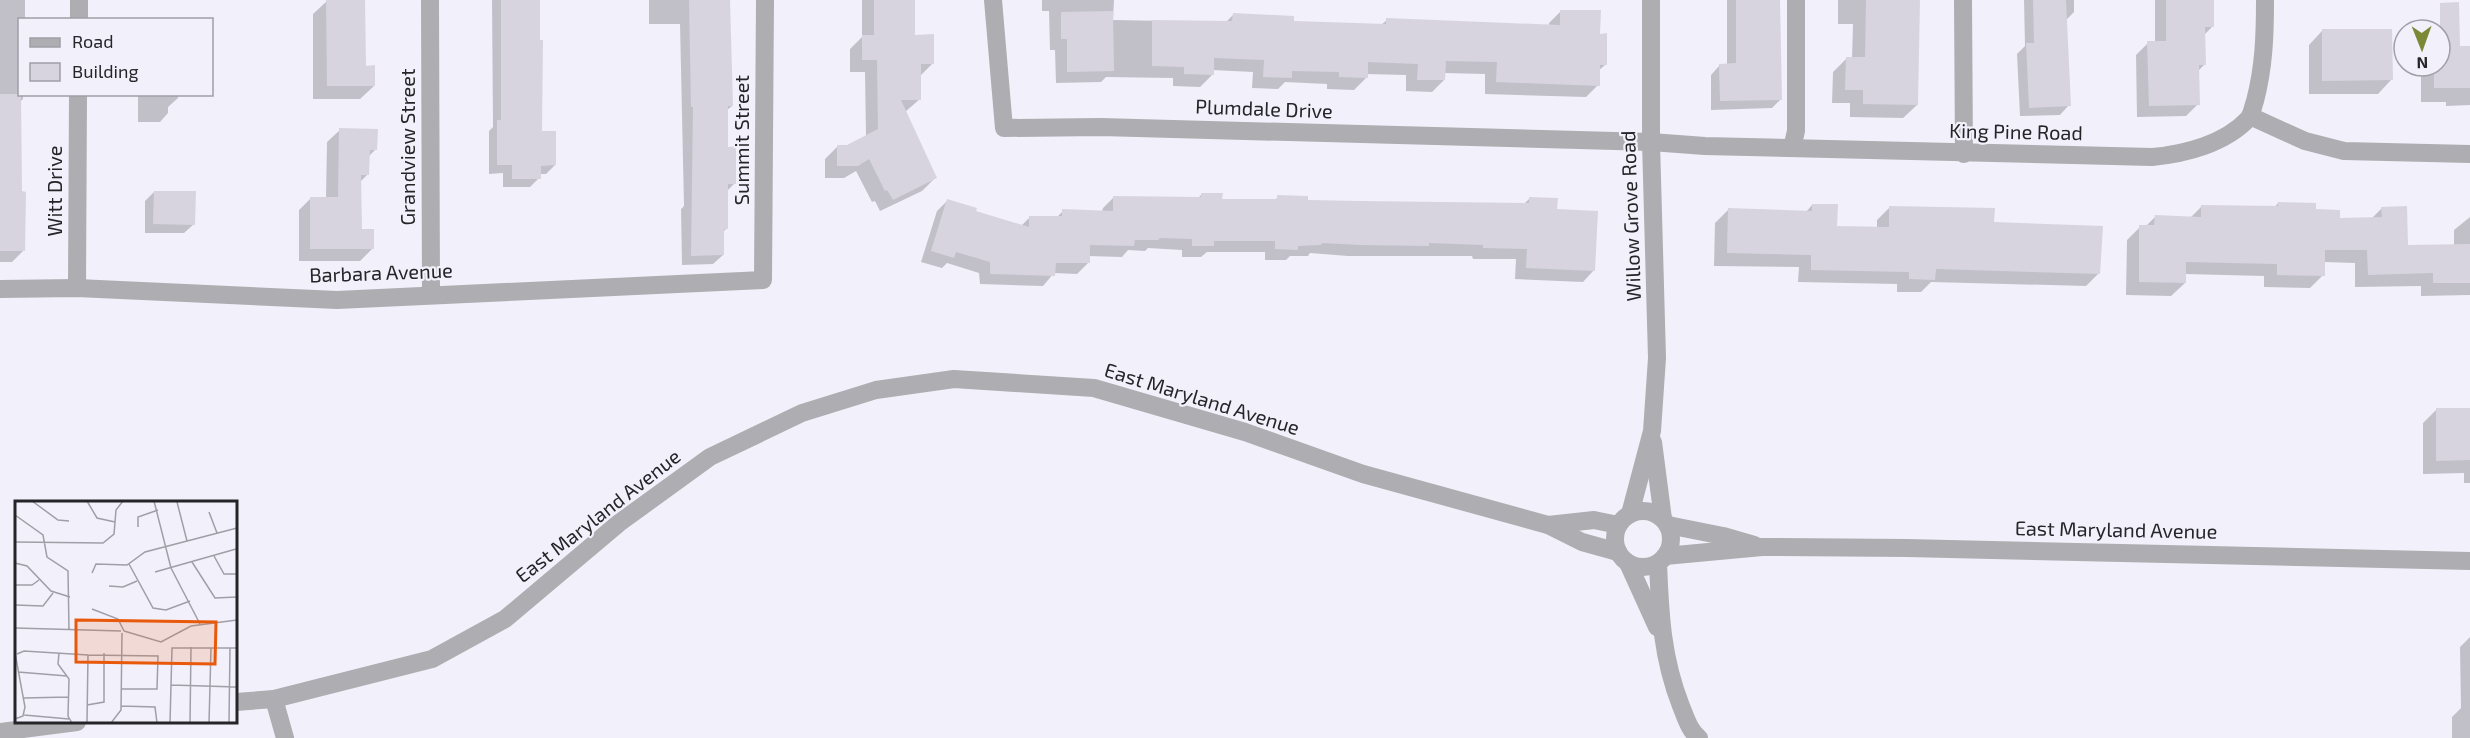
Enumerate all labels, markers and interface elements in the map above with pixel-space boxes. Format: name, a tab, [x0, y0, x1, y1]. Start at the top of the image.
legend	[18, 18, 213, 96]
north arrow	[2392, 18, 2452, 78]
text: Road	[72, 30, 113, 52]
text: N	[2416, 54, 2428, 73]
text: Building	[72, 60, 139, 82]
street label: Grandview Street	[395, 68, 419, 226]
street label: Summit Street	[729, 74, 753, 205]
street label: Plumdale Drive	[1195, 94, 1333, 122]
street label: King Pine Road	[1949, 118, 2083, 144]
street label: Willow Grove Road	[1615, 130, 1645, 302]
street label: Witt Drive	[42, 145, 66, 237]
street label: Barbara Avenue	[309, 257, 453, 287]
street label: East Maryland Avenue	[1102, 357, 1303, 439]
street label: East Maryland Avenue	[510, 443, 685, 587]
inset map	[15, 501, 237, 723]
street label: East Maryland Avenue	[2015, 515, 2217, 543]

